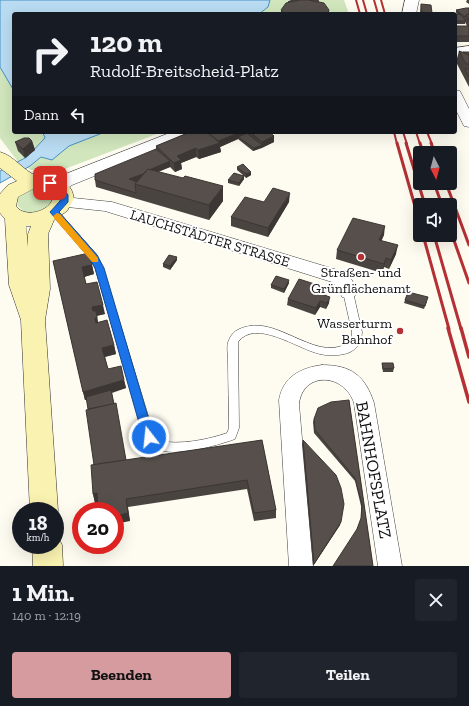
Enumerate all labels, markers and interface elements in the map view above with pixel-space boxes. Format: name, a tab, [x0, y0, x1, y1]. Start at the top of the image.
text: 120 m	[90, 26, 162, 59]
icon: right	[24, 28, 76, 80]
text: Rudolf-Breitscheid-Platz	[90, 60, 279, 82]
icon: left	[67, 104, 89, 126]
text: Dann	[24, 106, 59, 124]
north arrow	[413, 146, 457, 190]
map controls	[413, 146, 457, 242]
pin	[33, 166, 67, 200]
icon: arrive	[39, 172, 61, 194]
button: sound	[413, 198, 457, 242]
street label: LAUCHSTÄDTER STRASSE	[128, 206, 292, 271]
marker: Straßen- und Grünflächenamt	[356, 252, 366, 262]
place label: Straßen- und Grünflächenamt	[311, 264, 411, 297]
place label: Wasserturm Bahnhof	[317, 315, 394, 348]
marker: Wasserturm Bahnhof	[395, 326, 405, 336]
street label: BAHNHOFSPLATZ	[352, 400, 396, 540]
position arrow	[128, 416, 170, 458]
speed limit sign: 20	[72, 502, 124, 554]
text: 18	[29, 511, 47, 535]
text: km/h	[27, 532, 49, 544]
text: 1 Min.	[12, 578, 75, 607]
button: close	[415, 579, 457, 621]
text: 140 m · 12:19	[12, 608, 81, 623]
button: Beenden	[12, 652, 231, 698]
button: Teilen	[239, 652, 457, 698]

